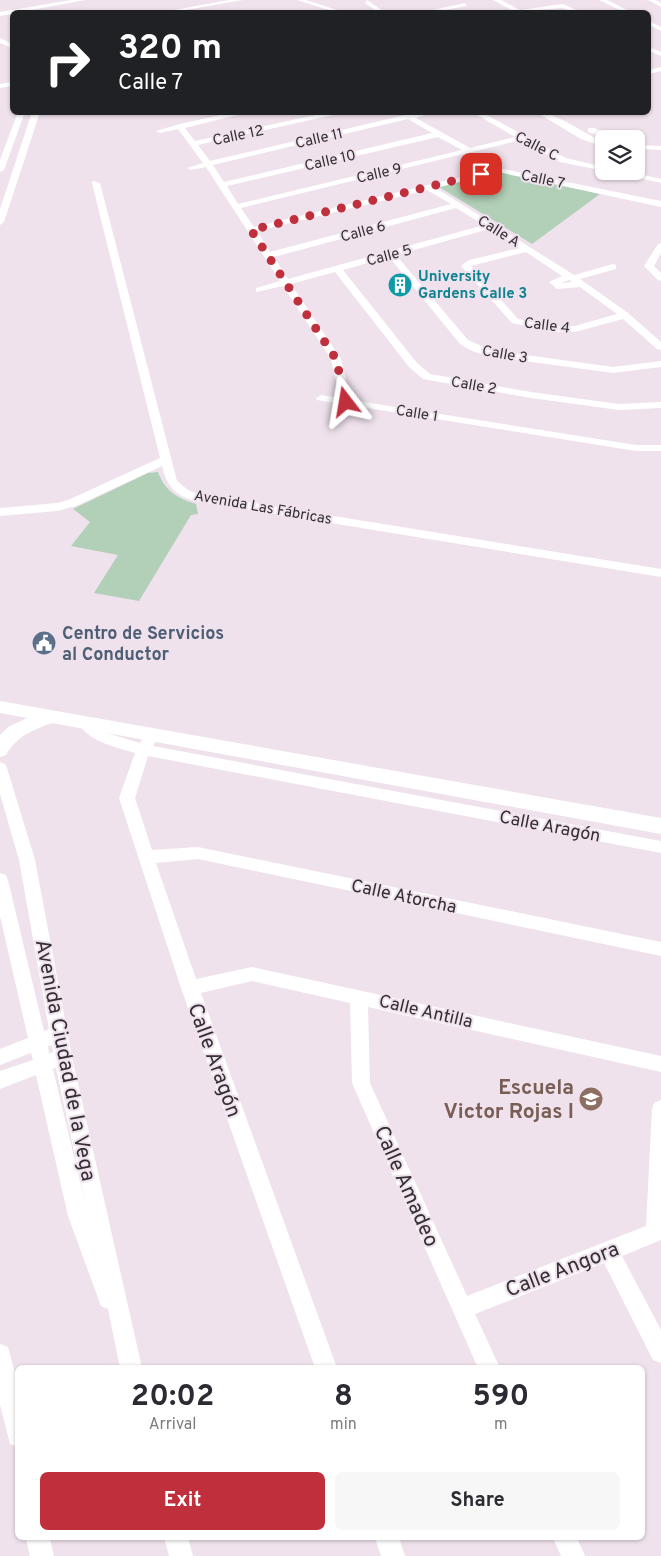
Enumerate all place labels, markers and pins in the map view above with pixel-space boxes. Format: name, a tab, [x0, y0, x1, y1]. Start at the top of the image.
pin	[460, 153, 502, 195]
place label: University Gardens Calle 3	[418, 268, 527, 304]
building icon: University Gardens Calle 3	[387, 272, 413, 298]
place label: Centro de Servicios al Conductor	[62, 623, 224, 667]
public building icon: Centro de Servicios al Conductor	[31, 630, 57, 656]
place label: Escuela Victor Rojas I	[443, 1075, 574, 1126]
school or university icon: Escuela Victor Rojas I	[578, 1086, 604, 1112]

